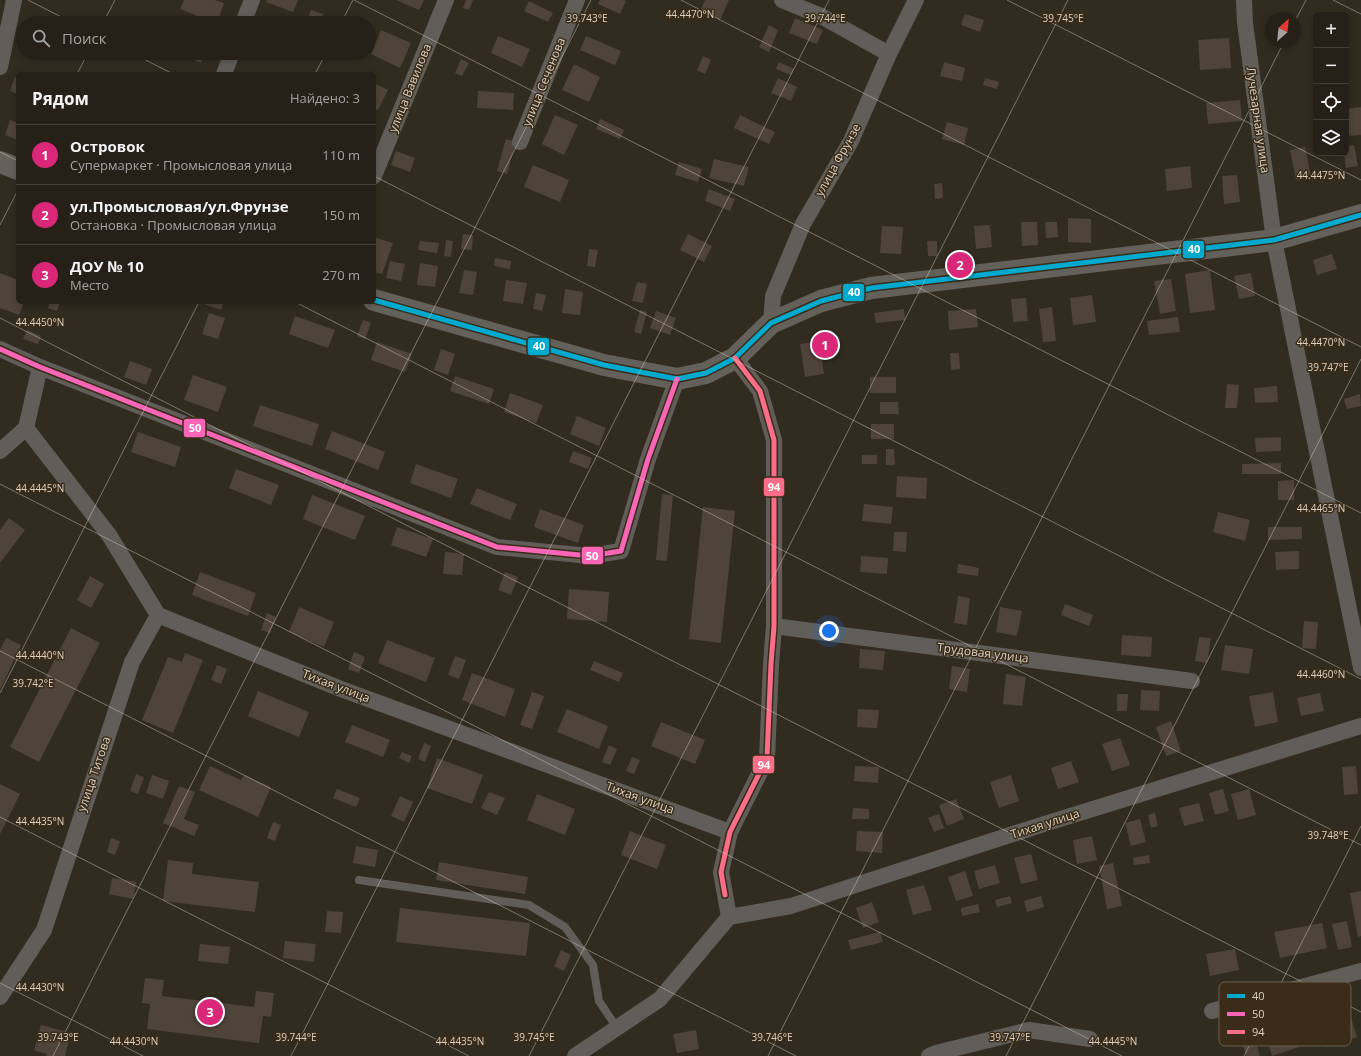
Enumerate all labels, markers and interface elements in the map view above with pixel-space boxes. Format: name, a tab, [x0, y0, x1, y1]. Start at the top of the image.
text: 44.4470°N	[666, 7, 714, 21]
text: 39.743°E	[566, 11, 608, 25]
text: 39.744°E	[804, 11, 846, 25]
text: 39.745°E	[1042, 11, 1084, 25]
north arrow	[1265, 12, 1301, 48]
map controls	[1313, 12, 1349, 156]
button: +	[1313, 12, 1349, 48]
search box	[16, 16, 376, 60]
icon: search	[30, 27, 52, 49]
text: Поиск	[62, 28, 106, 48]
street label: улица Сеченова	[518, 35, 569, 129]
street label: улица Вавилова	[384, 41, 435, 135]
button: −	[1313, 48, 1349, 84]
street label: Лучезарная улица	[1243, 66, 1274, 174]
button: locate	[1313, 84, 1349, 120]
text: Рядом	[32, 87, 89, 110]
text: Найдено: 3	[290, 89, 360, 107]
street label: улица Фрунзе	[811, 120, 865, 199]
button: layers	[1313, 120, 1349, 156]
text: Островок	[70, 136, 145, 156]
text: 1	[41, 146, 49, 164]
text: 110 m	[322, 146, 360, 164]
text: Супермаркет · Промысловая улица	[70, 156, 292, 174]
text: 44.4475°N	[1297, 168, 1345, 182]
text: ул.Промысловая/ул.Фрунзе	[70, 196, 289, 216]
text: 2	[41, 206, 49, 224]
text: 150 m	[322, 206, 360, 224]
text: Остановка · Промысловая улица	[70, 216, 276, 234]
line badge: 40	[1182, 240, 1205, 259]
text: 40	[1188, 241, 1200, 256]
pin: 2	[947, 250, 973, 280]
text: ДОУ № 10	[70, 256, 144, 276]
text: 3	[41, 266, 49, 284]
text: 270 m	[322, 266, 360, 284]
text: Место	[70, 276, 109, 294]
line badge: 40	[842, 283, 865, 302]
text: 40	[848, 284, 860, 299]
text: 44.4450°N	[16, 315, 64, 329]
pin: 1	[812, 330, 838, 360]
text: 44.4470°N	[1297, 335, 1345, 349]
line badge: 40	[527, 337, 550, 356]
text: 40	[533, 338, 545, 353]
text: 39.747°E	[1307, 360, 1349, 374]
line badge: 50	[183, 418, 206, 438]
text: 50	[189, 420, 201, 435]
line badge: 94	[763, 477, 785, 497]
text: 94	[768, 479, 781, 494]
text: 44.4445°N	[16, 481, 64, 495]
text: 44.4465°N	[1297, 501, 1345, 515]
line badge: 50	[581, 546, 604, 565]
text: 50	[586, 548, 598, 563]
your location	[819, 621, 839, 641]
street label: Трудовая улица	[936, 638, 1030, 667]
text: 44.4440°N	[16, 648, 64, 662]
street label: Тихая улица	[300, 665, 373, 706]
text: 44.4460°N	[1297, 667, 1345, 681]
text: 39.742°E	[12, 676, 54, 690]
street label: улица Титова	[73, 734, 114, 814]
line badge: 94	[752, 755, 775, 774]
text: 94	[758, 757, 771, 772]
street label: Тихая улица	[604, 777, 677, 818]
street label: Тихая улица	[1008, 804, 1082, 843]
text: 44.4435°N	[16, 814, 64, 828]
text: 39.748°E	[1307, 828, 1349, 842]
text: 44.4430°N	[16, 980, 64, 994]
legend	[1219, 982, 1351, 1046]
text: 40	[1252, 988, 1265, 1003]
pin: 3	[197, 997, 223, 1027]
text: 50	[1252, 1006, 1265, 1021]
text: 94	[1252, 1024, 1265, 1039]
text: 39.743°E	[37, 1030, 79, 1044]
text: 39.744°E	[275, 1030, 317, 1044]
text: 39.745°E	[513, 1030, 555, 1044]
text: 39.746°E	[751, 1030, 793, 1044]
text: 39.747°E	[989, 1030, 1031, 1044]
text: 44.4430°N	[110, 1034, 158, 1048]
text: 44.4435°N	[436, 1034, 484, 1048]
text: 44.4445°N	[1089, 1034, 1137, 1048]

